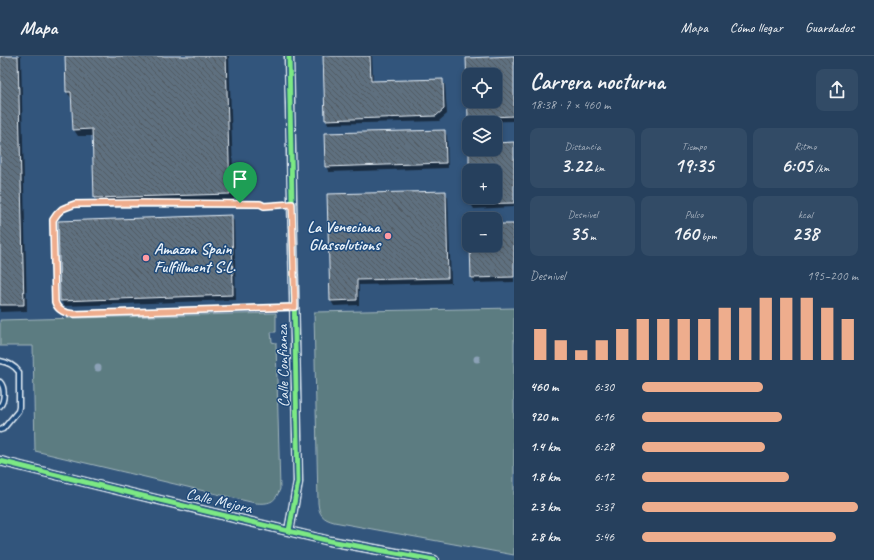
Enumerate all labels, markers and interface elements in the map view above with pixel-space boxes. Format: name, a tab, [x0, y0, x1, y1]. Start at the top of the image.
text: Mapa	[20, 16, 57, 40]
text: Mapa	[681, 19, 708, 36]
text: Cómo llegar	[730, 19, 783, 36]
text: Guardados	[805, 19, 854, 36]
map controls	[462, 68, 502, 252]
button: locate	[462, 68, 502, 108]
text: Carrera nocturna	[530, 68, 665, 96]
button: share	[816, 69, 858, 111]
text: 18:38 · 7 × 460 m	[530, 97, 611, 113]
button: layers	[462, 116, 502, 156]
text: Distancia	[565, 139, 601, 153]
text: Tiempo	[682, 139, 706, 153]
text: Ritmo	[794, 139, 816, 153]
text: 3.22	[560, 153, 591, 178]
text: 19:35	[674, 153, 714, 178]
text: 6:05	[781, 153, 812, 178]
text: km	[591, 161, 605, 175]
text: /km	[812, 161, 829, 175]
pin	[223, 162, 257, 203]
button: +	[462, 164, 502, 204]
icon: arrive	[229, 168, 251, 190]
text: Desnivel	[568, 207, 598, 221]
text: Pulso	[685, 207, 703, 221]
text: kcal	[798, 207, 813, 221]
button: −	[462, 212, 502, 252]
place label: La Veneciana Glassolutions	[307, 217, 381, 255]
text: 35	[569, 221, 587, 246]
text: 160	[671, 221, 699, 246]
text: 238	[792, 221, 819, 246]
text: m	[587, 229, 596, 243]
text: bpm	[699, 229, 717, 243]
marker: La Veneciana Glassolutions	[383, 231, 393, 241]
place label: Amazon Spain Fulfillment S.L.	[154, 239, 236, 277]
marker: Amazon Spain Fulfillment S.L.	[141, 253, 151, 263]
text: Desnivel	[530, 268, 565, 284]
text: 195–200 m	[807, 268, 858, 284]
street label: Calle Confianza	[272, 323, 294, 407]
text: 460 m	[530, 379, 558, 395]
text: 6:30	[594, 379, 614, 395]
text: 920 m	[530, 409, 558, 425]
text: 6:16	[594, 409, 614, 425]
text: 1.4 km	[530, 439, 560, 455]
text: 6:28	[594, 439, 614, 455]
text: 1.8 km	[530, 469, 560, 485]
text: 6:12	[594, 469, 614, 485]
street label: Calle Mejora	[184, 484, 255, 519]
text: 2.3 km	[530, 499, 560, 515]
text: 5:37	[594, 499, 614, 515]
text: 2.8 km	[530, 529, 560, 545]
text: 5:46	[594, 529, 614, 545]

